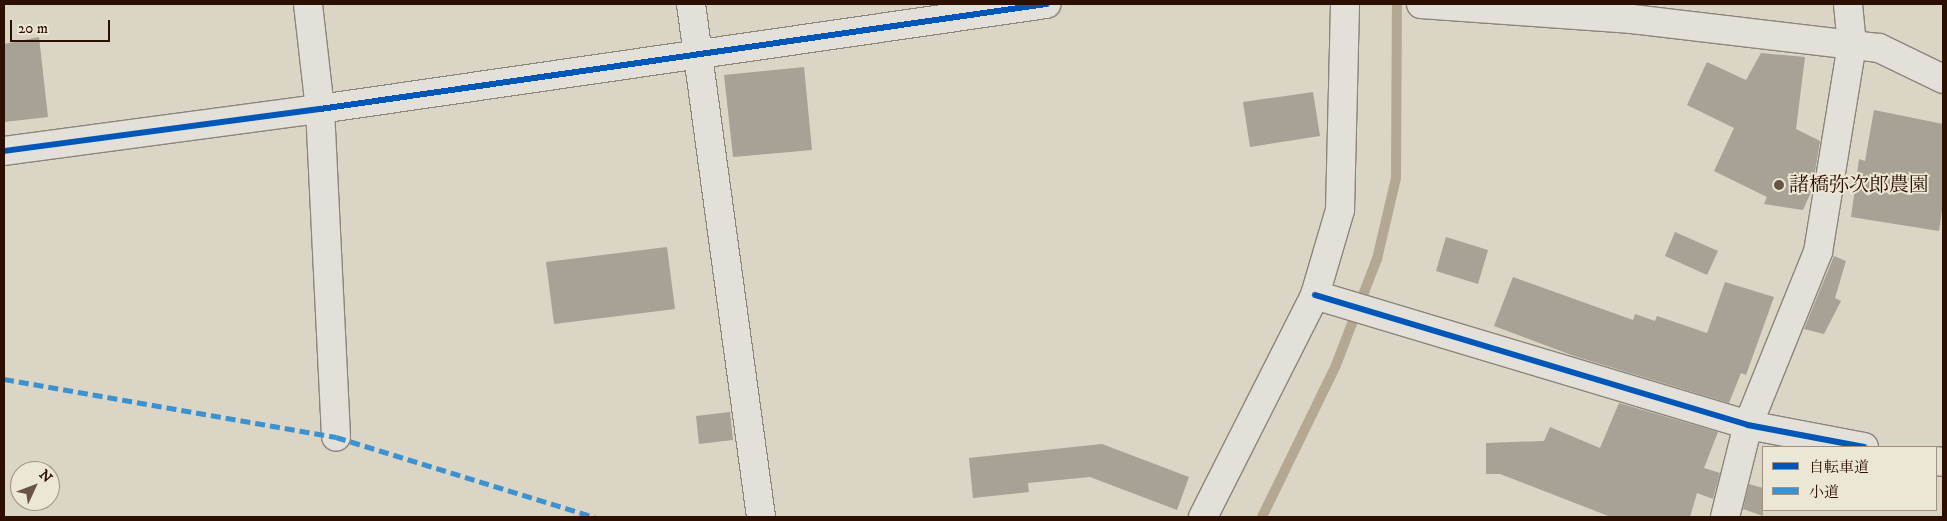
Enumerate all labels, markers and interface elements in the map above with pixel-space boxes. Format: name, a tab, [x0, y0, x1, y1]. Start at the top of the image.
scale bar	[12, 10, 112, 42]
text: 20 m	[18, 19, 48, 38]
place label: 諸橋弥次郎農園	[1789, 173, 1929, 197]
marker: 諸橋弥次郎農園	[1773, 179, 1785, 191]
legend	[1762, 446, 1937, 511]
text: 自転車道	[1809, 458, 1869, 477]
north arrow	[10, 461, 60, 511]
text: N	[35, 466, 56, 487]
text: 小道	[1809, 483, 1839, 502]

